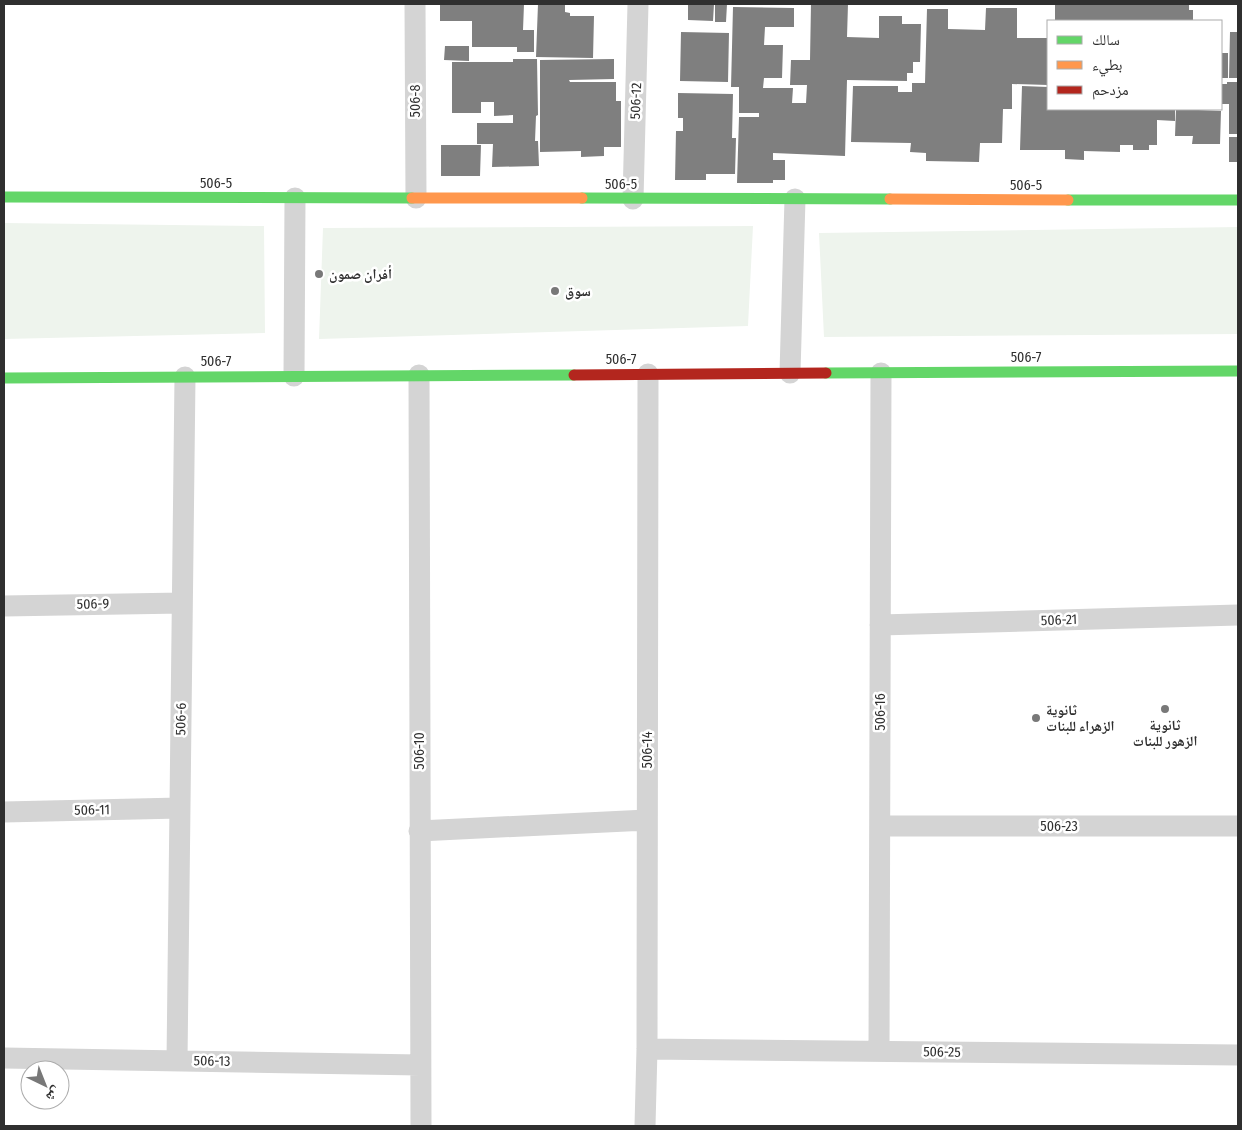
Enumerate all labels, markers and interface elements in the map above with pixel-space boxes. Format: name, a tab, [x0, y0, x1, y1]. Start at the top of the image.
legend	[1047, 20, 1222, 110]
text: سالك	[1092, 31, 1120, 49]
text: بطيء	[1092, 56, 1122, 77]
text: مزدحم	[1092, 81, 1129, 100]
street label: 506-12	[627, 82, 645, 120]
street label: 506-8	[407, 85, 424, 117]
street label: 506-5	[200, 175, 232, 192]
street label: 506-5	[605, 176, 637, 193]
street label: 506-5	[1010, 177, 1042, 194]
place label: أفران صمون	[329, 265, 392, 283]
marker: أفران صمون	[313, 268, 325, 280]
place label: سوق	[565, 283, 591, 300]
marker: سوق	[549, 285, 561, 297]
street label: 506-7	[1011, 349, 1042, 366]
street label: 506-7	[606, 351, 637, 368]
street label: 506-7	[201, 353, 232, 370]
street label: 506-9	[77, 595, 110, 613]
street label: 506-21	[1041, 611, 1077, 629]
street label: 506-16	[872, 693, 889, 731]
street label: 506-6	[172, 702, 190, 736]
place label: ثانوية الزهراء للبنات	[1046, 702, 1114, 735]
marker: ثانوية الزهور للبنات	[1159, 703, 1171, 715]
marker: ثانوية الزهراء للبنات	[1030, 712, 1042, 724]
place label: ثانوية الزهور للبنات	[1133, 717, 1197, 750]
street label: 506-14	[639, 731, 656, 769]
street label: 506-10	[411, 732, 428, 770]
street label: 506-11	[74, 801, 110, 819]
street label: 506-23	[1040, 818, 1078, 835]
street label: 506-25	[923, 1043, 961, 1061]
street label: 506-13	[194, 1052, 230, 1070]
north arrow	[20, 1060, 70, 1110]
text: ش	[42, 1083, 65, 1106]

